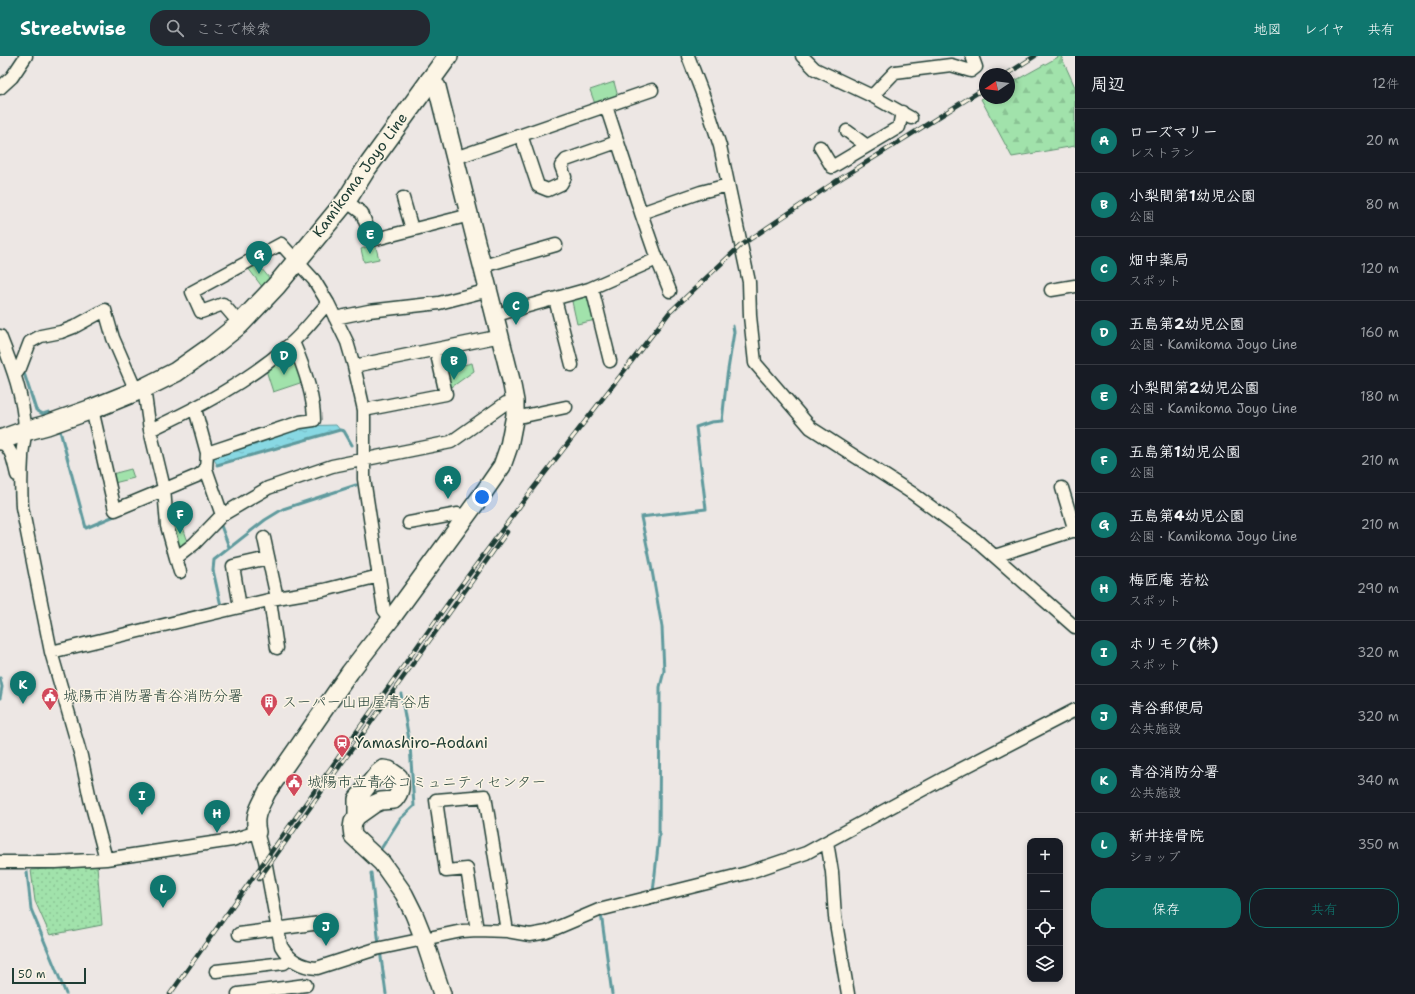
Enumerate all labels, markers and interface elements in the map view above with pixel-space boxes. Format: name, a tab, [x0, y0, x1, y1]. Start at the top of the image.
search box	[150, 10, 430, 46]
text: Streetwise	[20, 16, 126, 41]
icon: search	[164, 17, 186, 39]
text: ここで検索	[196, 19, 271, 39]
text: 地図	[1254, 20, 1282, 38]
text: レイヤ	[1304, 20, 1345, 38]
text: 共有	[1367, 20, 1395, 38]
north arrow	[979, 68, 1015, 104]
text: 周辺	[1091, 73, 1125, 95]
text: 12件	[1372, 75, 1399, 92]
street label: Kamikoma Joyo Line	[308, 109, 412, 241]
text: ローズマリー	[1129, 122, 1218, 142]
text: A	[1099, 132, 1109, 149]
text: 20 m	[1366, 132, 1399, 149]
text: レストラン	[1129, 144, 1195, 161]
text: 小梨間第1幼児公園	[1129, 186, 1256, 206]
text: B	[1100, 196, 1108, 213]
text: 80 m	[1365, 196, 1399, 213]
text: 公園	[1129, 208, 1155, 225]
pin: E	[357, 221, 383, 254]
pin: G	[246, 241, 272, 274]
text: 畑中薬局	[1129, 250, 1189, 270]
text: C	[1100, 260, 1108, 277]
text: 120 m	[1361, 260, 1399, 277]
text: スポット	[1129, 272, 1181, 289]
pin: C	[503, 292, 529, 325]
text: 五島第2幼児公園	[1129, 314, 1245, 334]
text: D	[1099, 324, 1109, 341]
text: 160 m	[1361, 324, 1399, 341]
text: 公園 · Kamikoma Joyo Line	[1129, 336, 1297, 353]
pin: D	[271, 342, 297, 375]
pin: B	[441, 347, 467, 380]
text: 小梨間第2幼児公園	[1129, 378, 1260, 398]
text: E	[1100, 388, 1108, 405]
text: 180 m	[1360, 388, 1399, 405]
text: 公園 · Kamikoma Joyo Line	[1129, 400, 1297, 417]
text: 五島第1幼児公園	[1129, 442, 1241, 462]
text: F	[1100, 452, 1108, 469]
text: 210 m	[1361, 452, 1399, 469]
text: 公園	[1129, 464, 1155, 481]
pin: A	[435, 466, 461, 499]
your location	[472, 487, 492, 507]
pin: F	[167, 501, 193, 534]
text: 五島第4幼児公園	[1129, 506, 1245, 526]
text: G	[1099, 516, 1109, 533]
text: 210 m	[1361, 516, 1399, 533]
text: 公園 · Kamikoma Joyo Line	[1129, 528, 1297, 545]
text: 梅匠庵 若松	[1129, 570, 1209, 590]
text: H	[1099, 580, 1109, 597]
text: 290 m	[1357, 580, 1399, 597]
text: スポット	[1129, 592, 1181, 609]
text: ホリモク(株)	[1129, 634, 1218, 654]
text: I	[1100, 644, 1108, 661]
text: 320 m	[1357, 644, 1399, 661]
text: スポット	[1129, 656, 1181, 673]
pin: K	[10, 671, 36, 704]
public building icon: 城陽市消防署青谷消防分署	[40, 686, 60, 711]
place label: 城陽市消防署青谷消防分署	[63, 686, 243, 706]
building icon: スーパー山田屋青谷店	[259, 692, 279, 717]
place label: スーパー山田屋青谷店	[282, 692, 431, 712]
text: 青谷郵便局	[1129, 698, 1204, 718]
text: J	[1100, 708, 1108, 725]
text: 320 m	[1357, 708, 1399, 725]
text: 公共施設	[1129, 720, 1181, 737]
station icon: Yamashiro-Aodani	[332, 733, 352, 758]
place label: Yamashiro-Aodani	[355, 733, 488, 753]
text: 青谷消防分署	[1129, 762, 1219, 782]
public building icon: 城陽市立青谷コミュニティセンター	[284, 772, 304, 797]
place label: 城陽市立青谷コミュニティセンター	[307, 772, 546, 792]
text: K	[1100, 772, 1108, 789]
text: 340 m	[1357, 772, 1399, 789]
pin: I	[129, 782, 155, 815]
text: 公共施設	[1129, 784, 1181, 801]
pin: H	[204, 800, 230, 833]
text: 新井接骨院	[1129, 826, 1204, 846]
text: L	[1100, 836, 1108, 853]
text: 350 m	[1358, 836, 1399, 853]
map controls	[1027, 838, 1063, 982]
button: +	[1027, 838, 1063, 874]
text: ショップ	[1129, 848, 1180, 865]
button: −	[1027, 874, 1063, 910]
pin: L	[150, 875, 176, 908]
button: 保存	[1091, 888, 1241, 928]
button: 共有	[1249, 888, 1399, 928]
button: locate	[1027, 910, 1063, 946]
pin: J	[313, 913, 339, 946]
button: layers	[1027, 946, 1063, 982]
scale bar	[12, 966, 86, 985]
text: 50 m	[18, 967, 46, 982]

